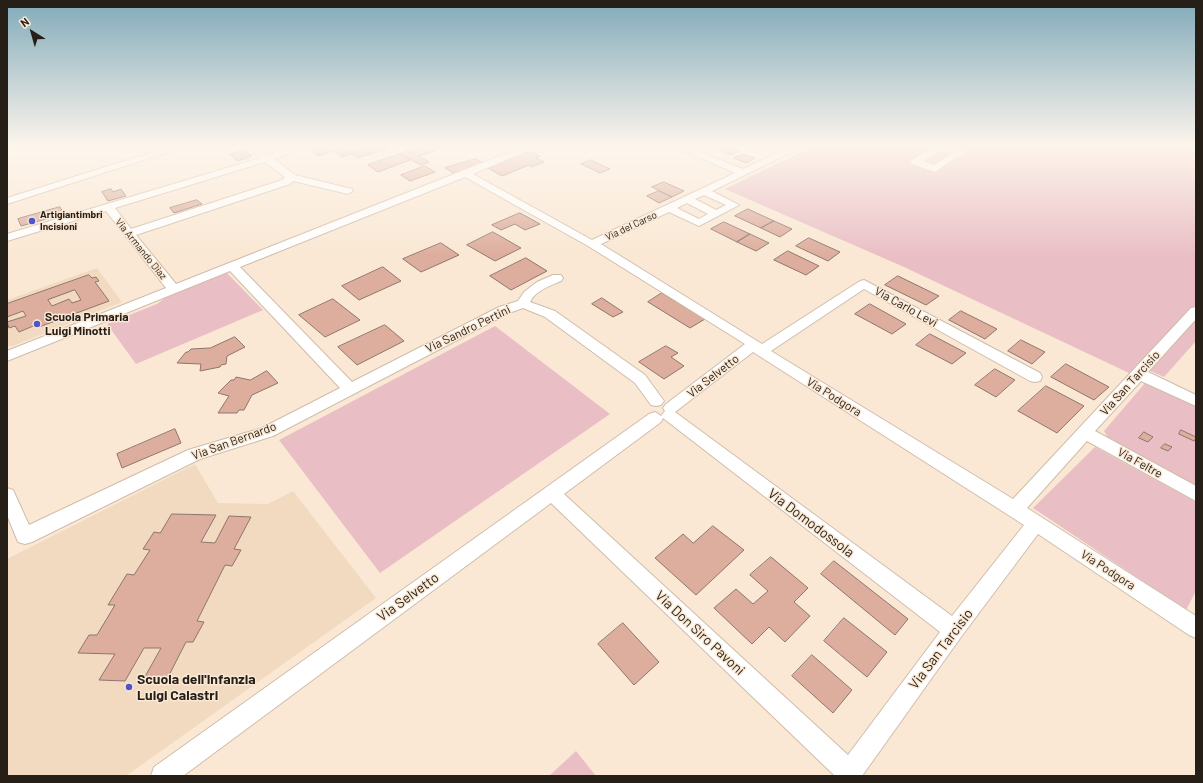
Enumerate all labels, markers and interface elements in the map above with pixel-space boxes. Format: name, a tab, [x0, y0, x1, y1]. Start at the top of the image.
north arrow	[12, 12, 52, 52]
text: N	[18, 15, 31, 29]
place label: Artigiantimbri Incisioni	[40, 209, 103, 232]
street label: Via del Carso	[603, 209, 659, 243]
marker: Artigiantimbri Incisioni	[27, 216, 37, 226]
street label: Via Armando Diaz	[113, 216, 169, 282]
street label: Via Carlo Levi	[872, 284, 940, 330]
street label: Via Sandro Pertini	[423, 302, 513, 356]
place label: Scuola Primaria Luigi Minotti	[45, 310, 129, 338]
marker: Scuola Primaria Luigi Minotti	[32, 319, 42, 329]
street label: Via San Tarcisio	[1097, 348, 1163, 418]
street label: Via Selvetto	[684, 351, 742, 401]
street label: Via Podgora	[804, 374, 864, 420]
street label: Via San Bernardo	[190, 419, 278, 463]
street label: Via Feltre	[1115, 445, 1165, 481]
street label: Via Domodossola	[765, 485, 857, 561]
street label: Via Podgora	[1078, 547, 1138, 593]
street label: Via Selvetto	[374, 569, 442, 625]
street label: Via Don Siro Pavoni	[652, 587, 748, 679]
street label: Via San Tarcisio	[905, 606, 977, 692]
place label: Scuola dell'Infanzia Luigi Calastri	[137, 671, 256, 704]
marker: Scuola dell'Infanzia Luigi Calastri	[124, 682, 134, 692]

